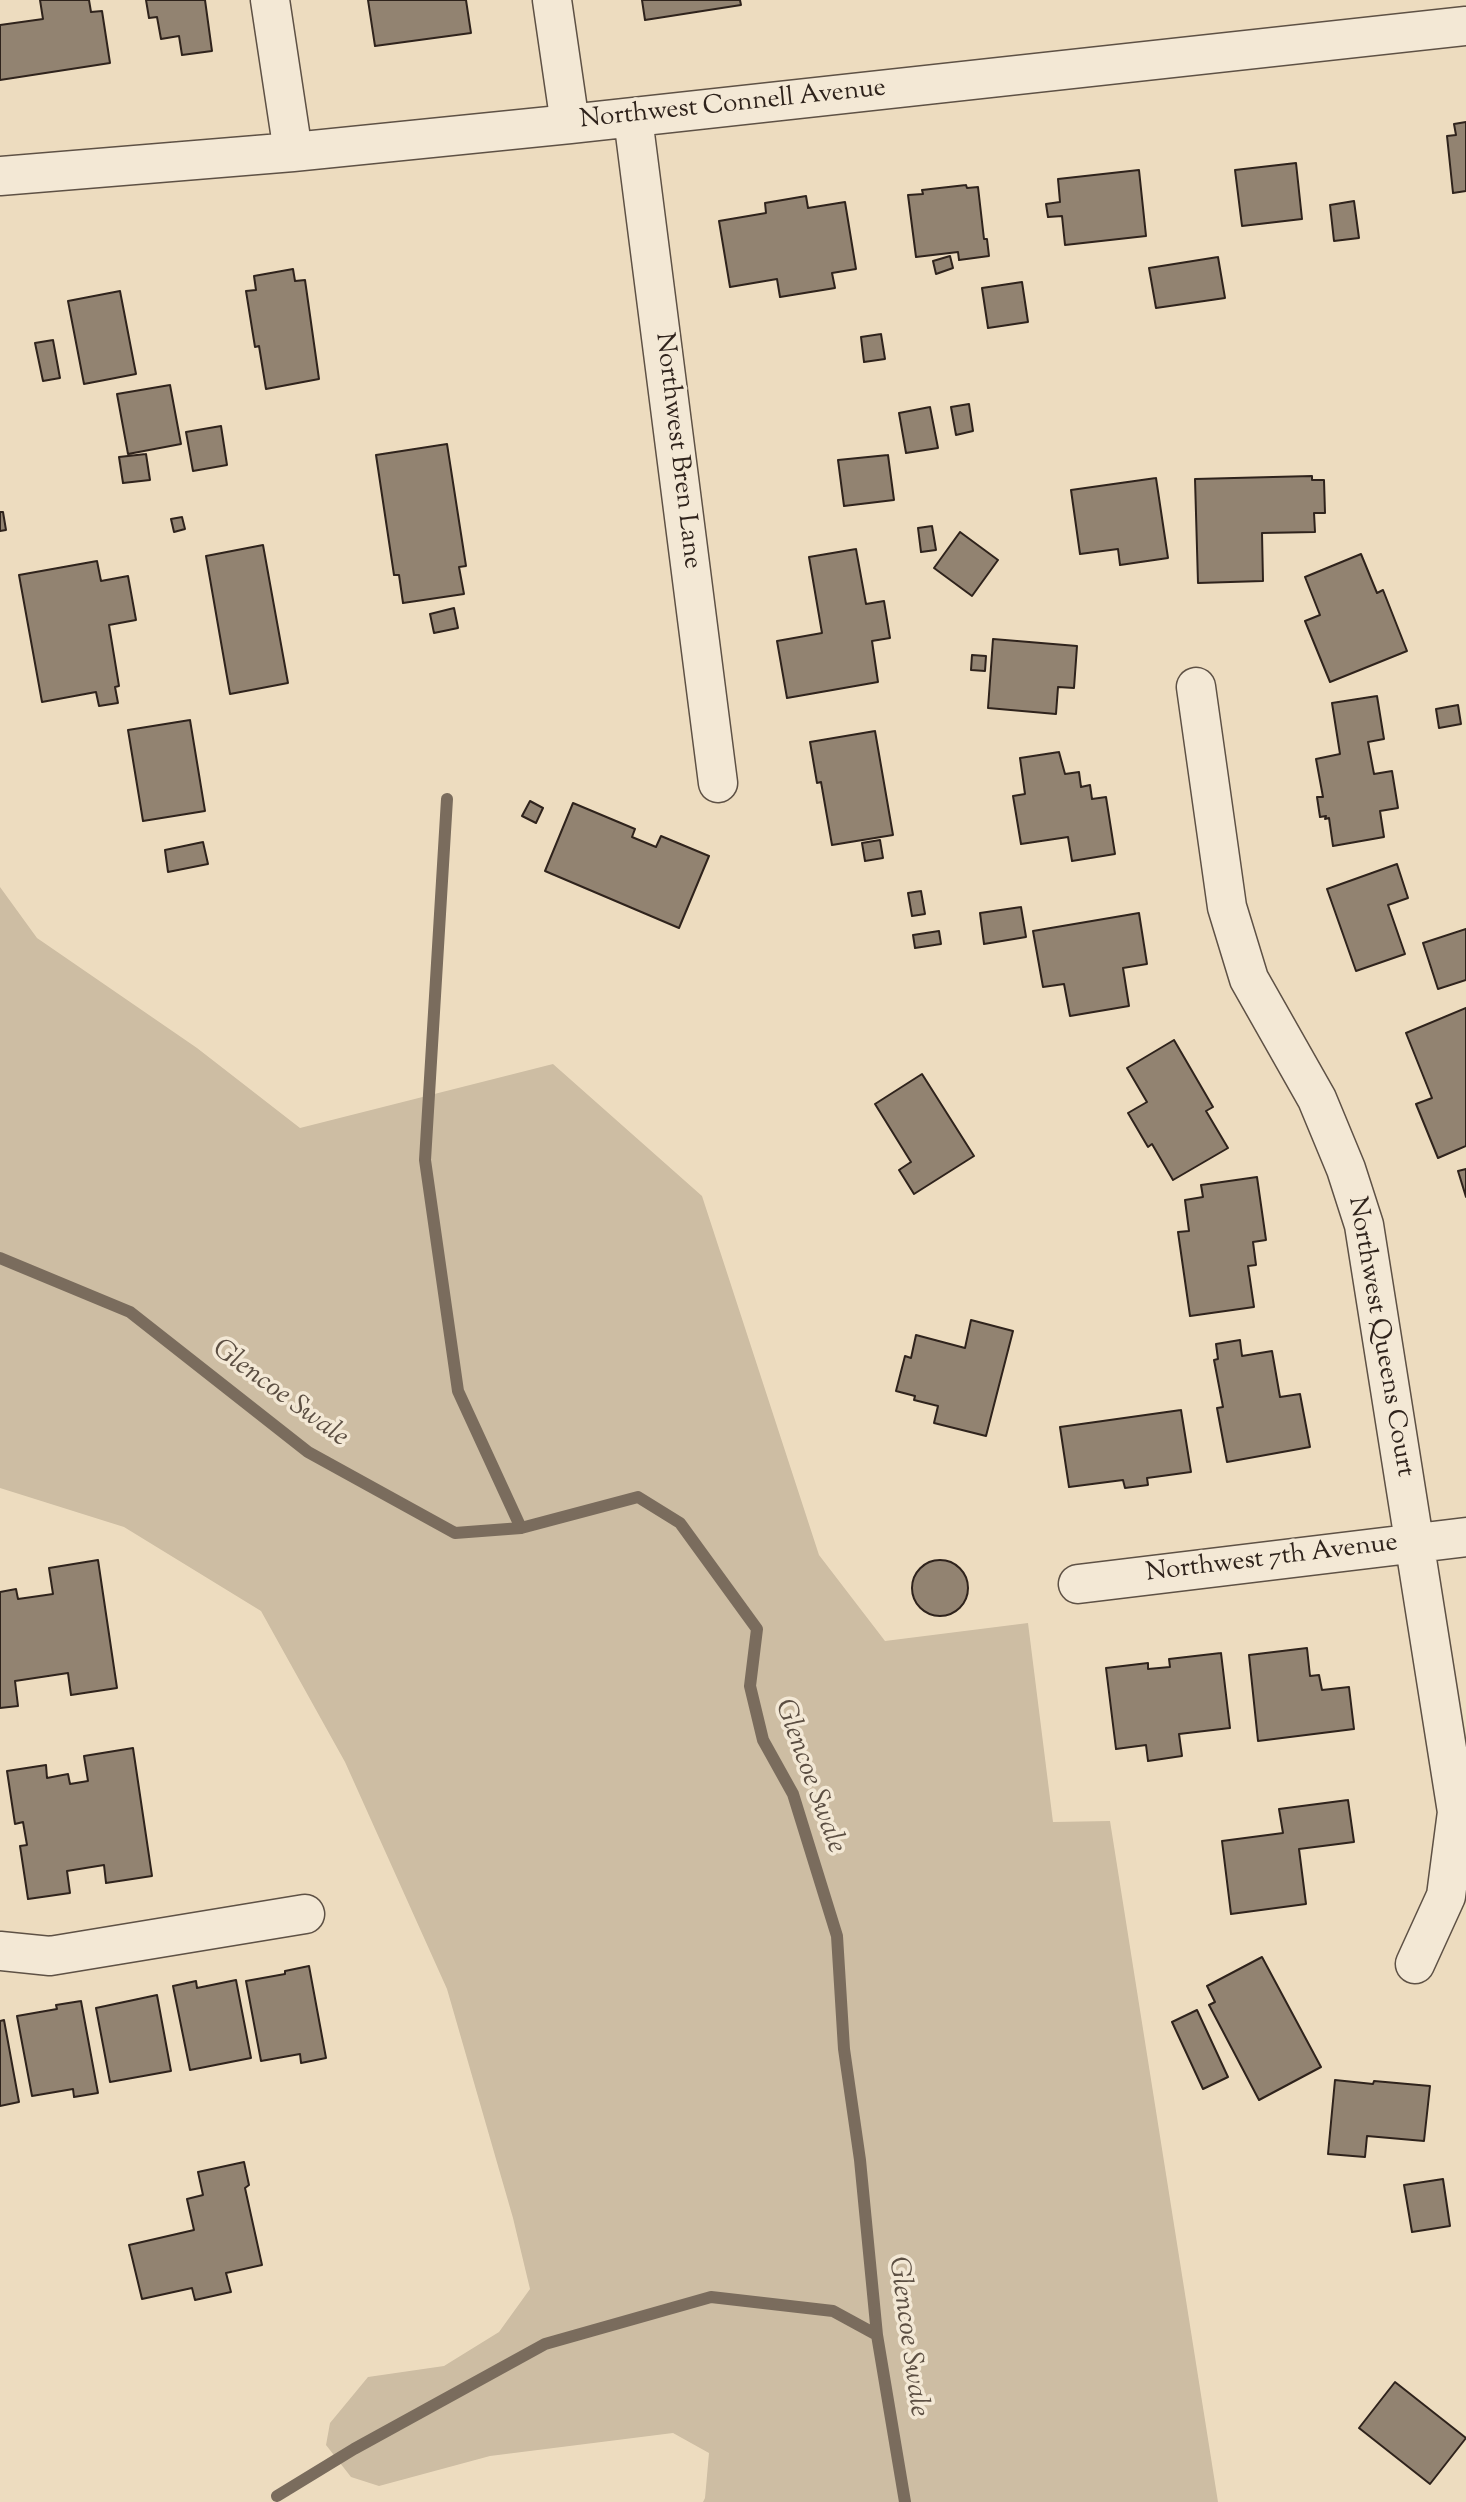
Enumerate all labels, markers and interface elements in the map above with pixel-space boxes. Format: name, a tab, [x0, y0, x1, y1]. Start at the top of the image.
street label: Northwest Connell Avenue	[578, 74, 888, 138]
street label: Northwest Bren Lane	[646, 331, 706, 571]
street label: Northwest Queens Court	[1339, 1194, 1419, 1480]
water label: Glencoe Swale	[204, 1334, 354, 1456]
street label: Northwest 7th Avenue	[1144, 1529, 1400, 1591]
water label: Glencoe Swale	[765, 1696, 851, 1858]
water label: Glencoe Swale	[878, 2255, 934, 2419]

